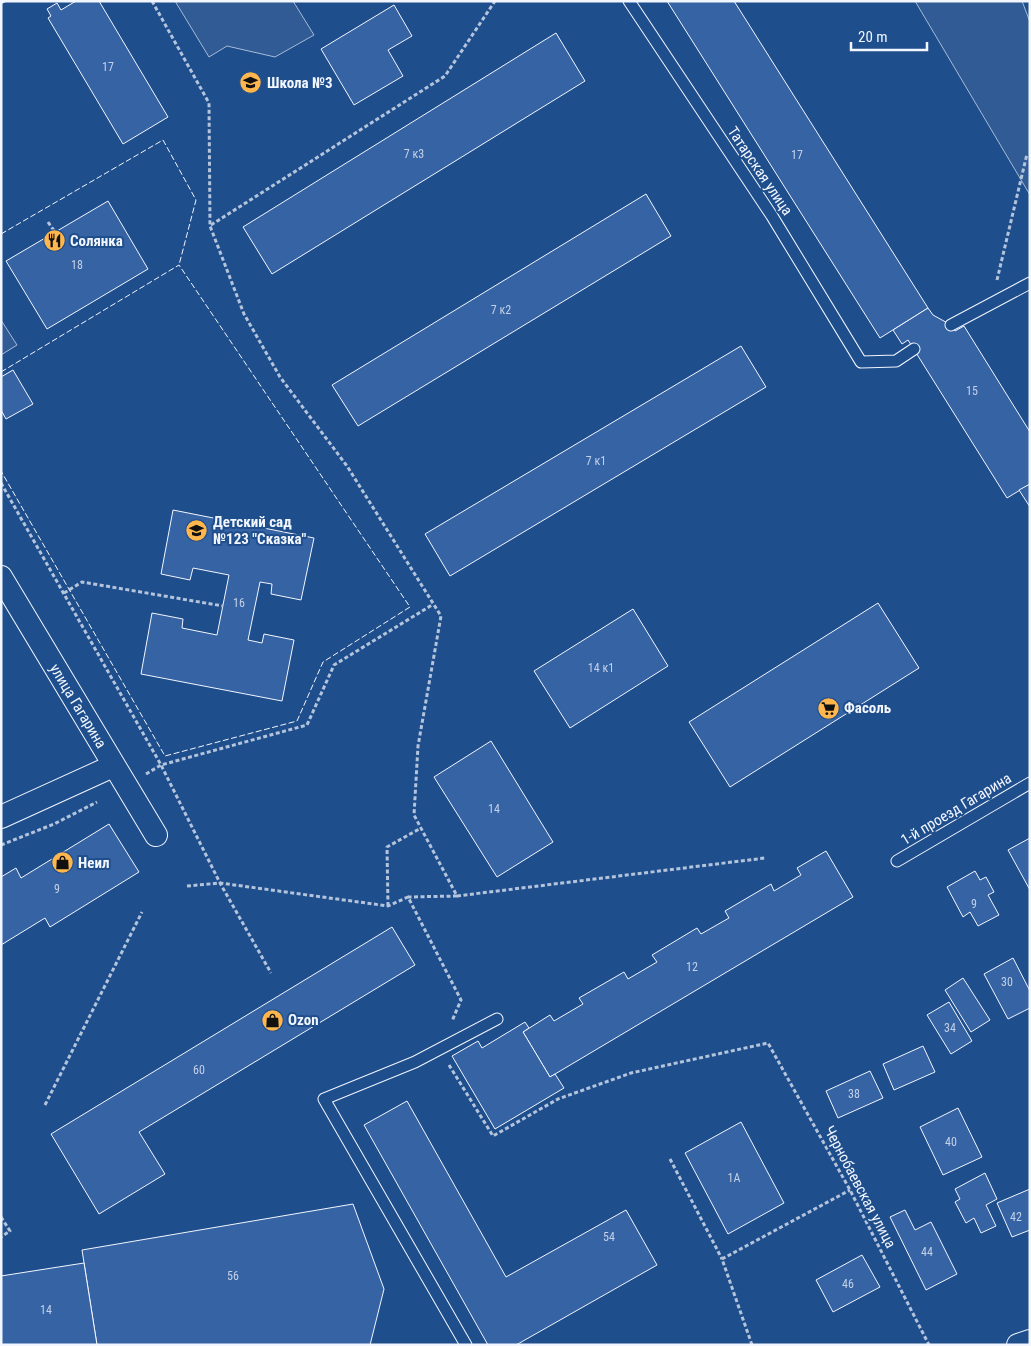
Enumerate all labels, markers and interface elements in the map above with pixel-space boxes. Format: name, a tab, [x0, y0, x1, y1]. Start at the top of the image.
scale bar	[851, 20, 927, 52]
text: 20 m	[858, 28, 888, 46]
house number: 17	[102, 60, 114, 74]
school or university icon: Школа №3	[239, 71, 263, 95]
place label: Школа №3	[267, 74, 333, 92]
street label: Татарская улица	[724, 123, 796, 219]
house number: 7 к3	[404, 147, 424, 161]
house number: 17	[791, 148, 803, 162]
restaurant icon: Солянка	[42, 229, 66, 253]
place label: Солянка	[70, 232, 123, 250]
house number: 18	[71, 258, 83, 272]
house number: 7 к2	[491, 303, 511, 317]
house number: 15	[966, 384, 978, 398]
house number: 7 к1	[586, 454, 606, 468]
place label: Детский сад №123 "Сказка"	[213, 513, 307, 548]
school or university icon: Детский сад №123 "Сказка"	[185, 519, 209, 543]
house number: 16	[233, 596, 245, 610]
street label: улица Гагарина	[46, 661, 110, 751]
house number: 14 к1	[588, 661, 614, 675]
supermarket icon: Фасоль	[816, 696, 840, 720]
place label: Фасоль	[844, 699, 892, 717]
street label: 1-й проезд Гагарина	[898, 769, 1014, 849]
house number: 14	[488, 802, 500, 816]
shop icon: Неил	[50, 851, 74, 875]
place label: Неил	[78, 854, 109, 872]
house number: 9	[54, 882, 60, 896]
house number: 9	[971, 897, 977, 911]
house number: 12	[686, 960, 698, 974]
house number: 30	[1001, 975, 1013, 989]
shop icon: Ozon	[260, 1008, 284, 1032]
place label: Ozon	[288, 1011, 319, 1029]
house number: 34	[944, 1021, 956, 1035]
house number: 60	[193, 1063, 205, 1077]
house number: 38	[848, 1087, 860, 1101]
street label: Чернобаевская улица	[820, 1123, 900, 1251]
house number: 40	[945, 1135, 957, 1149]
house number: 1А	[728, 1171, 741, 1185]
house number: 42	[1010, 1210, 1022, 1224]
house number: 54	[603, 1230, 615, 1244]
house number: 44	[921, 1245, 933, 1259]
house number: 56	[227, 1269, 239, 1283]
house number: 46	[842, 1277, 854, 1291]
house number: 14	[40, 1303, 52, 1317]

